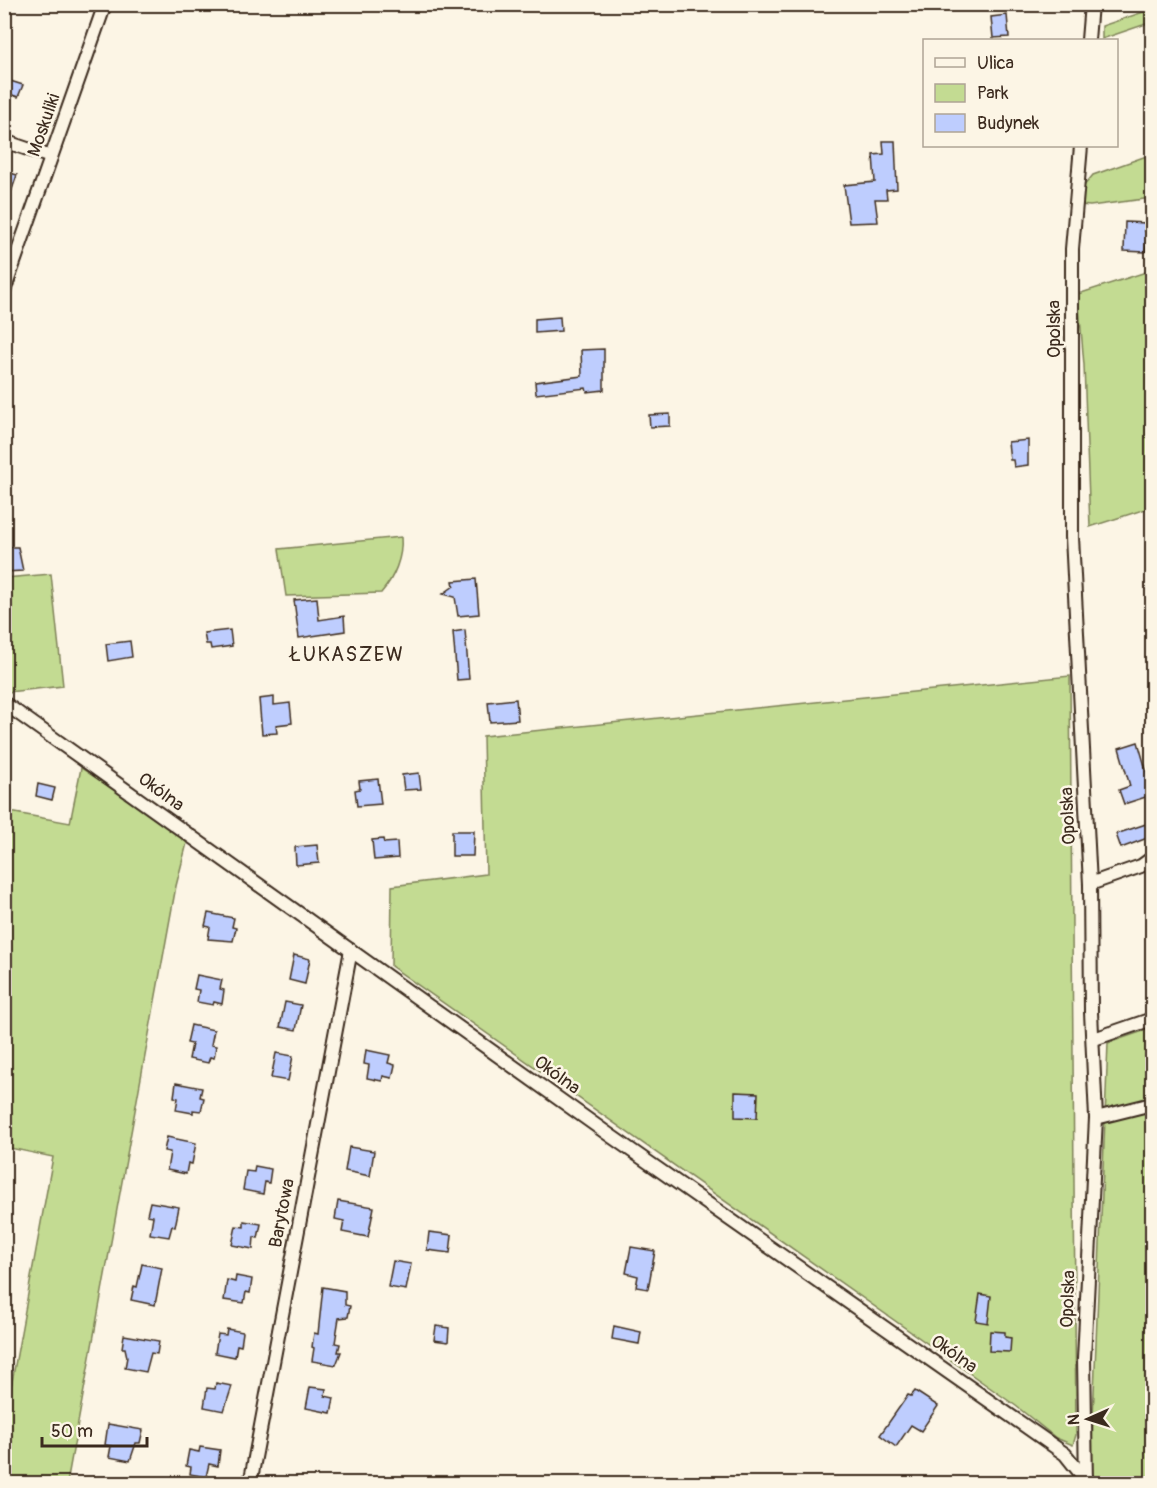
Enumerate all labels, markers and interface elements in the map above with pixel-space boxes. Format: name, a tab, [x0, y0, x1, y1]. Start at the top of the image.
legend	[923, 39, 1118, 147]
text: Ulica	[977, 52, 1014, 75]
text: Park	[977, 82, 1009, 105]
street label: Moskuliki	[22, 90, 66, 160]
text: Budynek	[977, 112, 1040, 135]
street label: Opolska	[1043, 300, 1066, 358]
district label: ŁUKASZEW	[288, 642, 404, 667]
street label: Okólna	[133, 768, 189, 816]
street label: Opolska	[1055, 787, 1081, 845]
street label: Okólna	[529, 1051, 585, 1099]
street label: Barytowa	[264, 1176, 300, 1250]
street label: Opolska	[1055, 1270, 1081, 1328]
street label: Okólna	[926, 1330, 982, 1378]
north arrow	[1058, 1389, 1118, 1449]
scale bar	[42, 1410, 147, 1448]
text: N	[1064, 1414, 1084, 1426]
text: 50 m	[51, 1420, 93, 1443]

